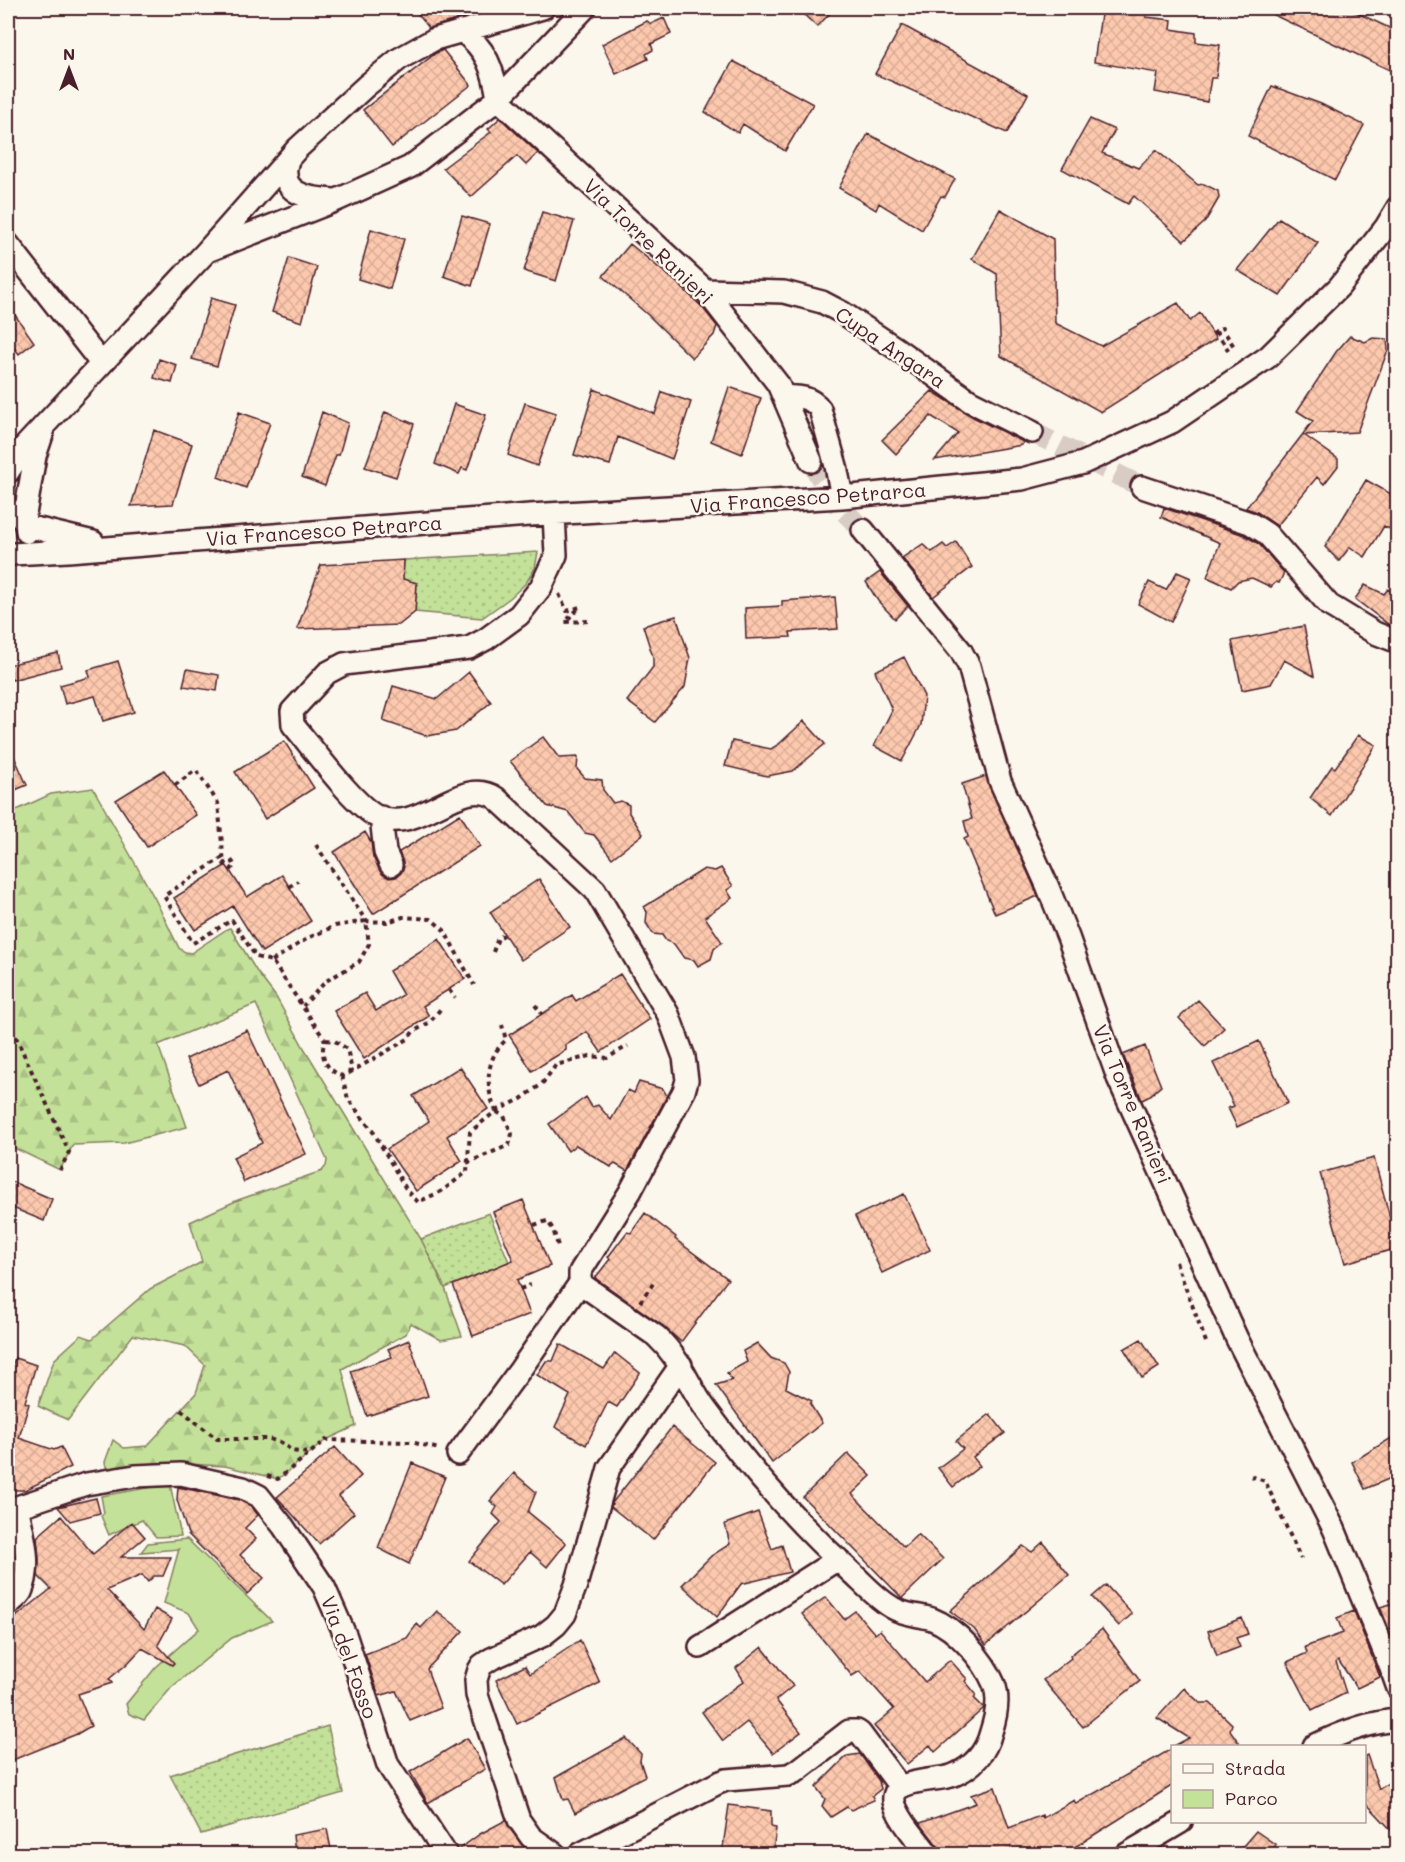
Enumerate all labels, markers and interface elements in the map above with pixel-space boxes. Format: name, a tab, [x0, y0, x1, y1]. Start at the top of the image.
north arrow	[39, 39, 99, 99]
text: N	[63, 43, 75, 64]
street label: Via Torre Ranieri	[579, 172, 719, 310]
street label: Cupa Angara	[831, 300, 951, 394]
street label: Via Francesco Petrarca	[689, 476, 927, 518]
street label: Via Francesco Petrarca	[205, 509, 443, 551]
street label: Via Torre Ranieri	[1088, 1020, 1178, 1188]
street label: Via del Fosso	[316, 1592, 384, 1722]
legend	[1171, 1745, 1366, 1823]
text: Strada	[1225, 1756, 1286, 1780]
text: Parco	[1225, 1786, 1278, 1810]

